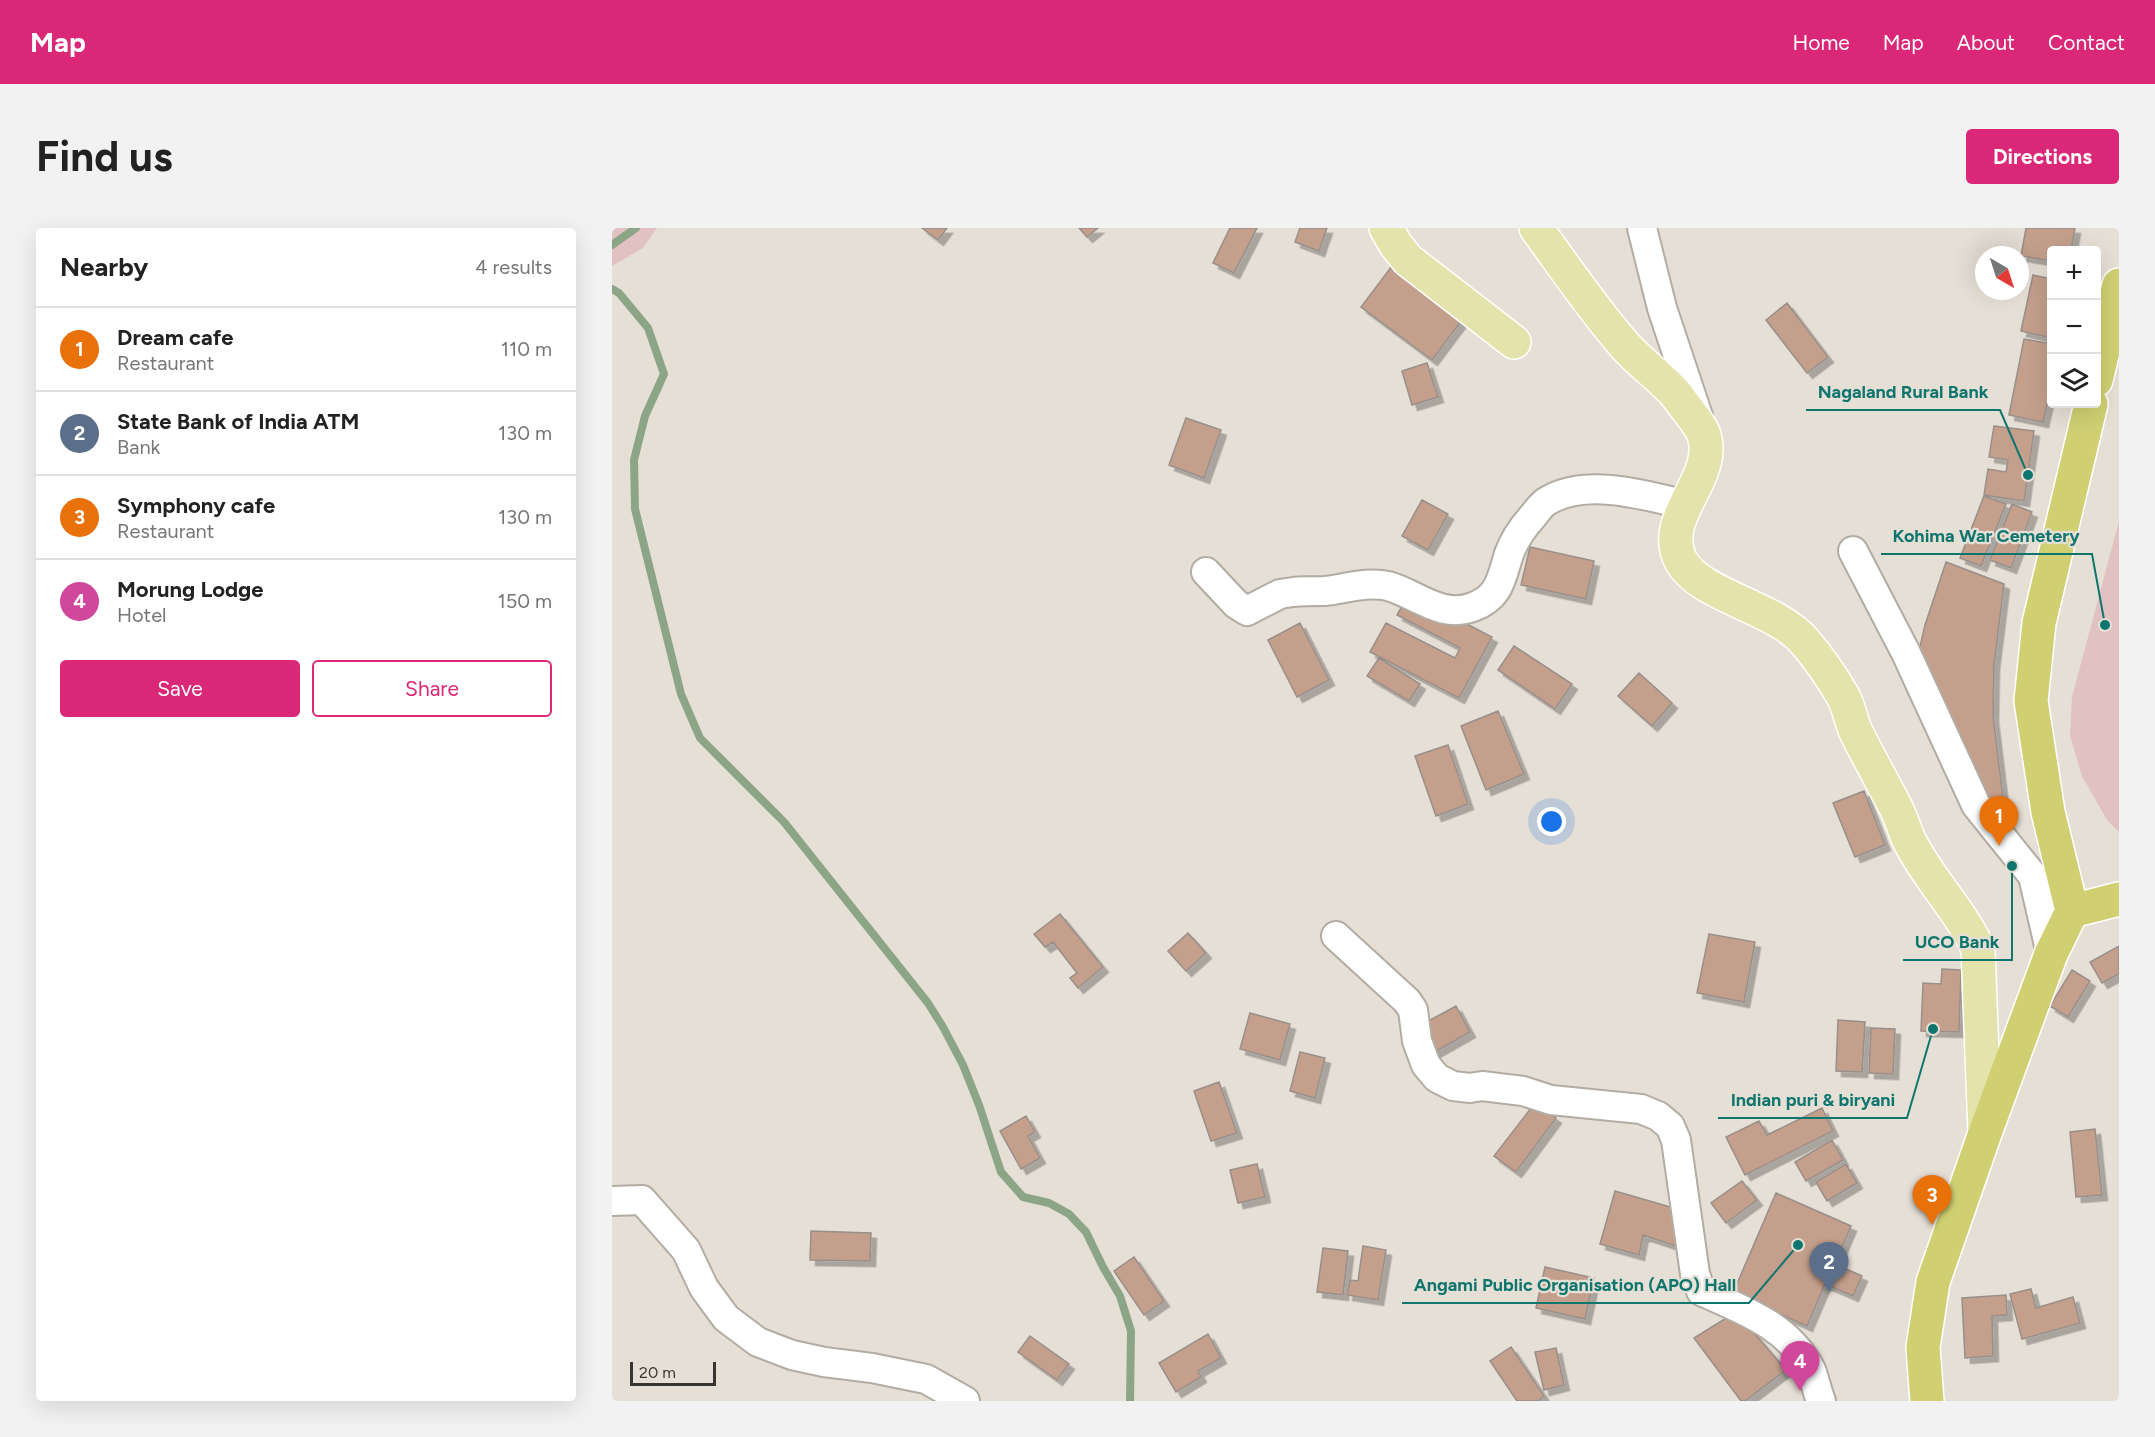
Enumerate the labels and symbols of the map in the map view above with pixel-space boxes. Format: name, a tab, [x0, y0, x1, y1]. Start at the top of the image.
north arrow	[1975, 246, 2029, 300]
callout: Nagaland Rural Bank	[1806, 374, 2000, 410]
text: Nagaland Rural Bank	[1818, 381, 1989, 403]
callout: Kohima War Cemetery	[1881, 518, 2092, 554]
text: Kohima War Cemetery	[1892, 525, 2080, 547]
pin: 1	[1980, 796, 2018, 846]
your location	[1537, 807, 1566, 836]
callout: UCO Bank	[1903, 924, 2012, 960]
text: UCO Bank	[1915, 931, 2000, 953]
callout: Indian puri & biryani	[1718, 1082, 1907, 1118]
text: Indian puri & biryani	[1731, 1089, 1895, 1111]
pin: 3	[1912, 1176, 1952, 1225]
pin: 2	[1810, 1242, 1848, 1292]
callout: Angami Public Organisation (APO) Hall	[1402, 1267, 1749, 1303]
text: Angami Public Organisation (APO) Hall	[1414, 1274, 1736, 1296]
pin: 4	[1780, 1342, 1820, 1391]
scale bar	[630, 1359, 716, 1386]

